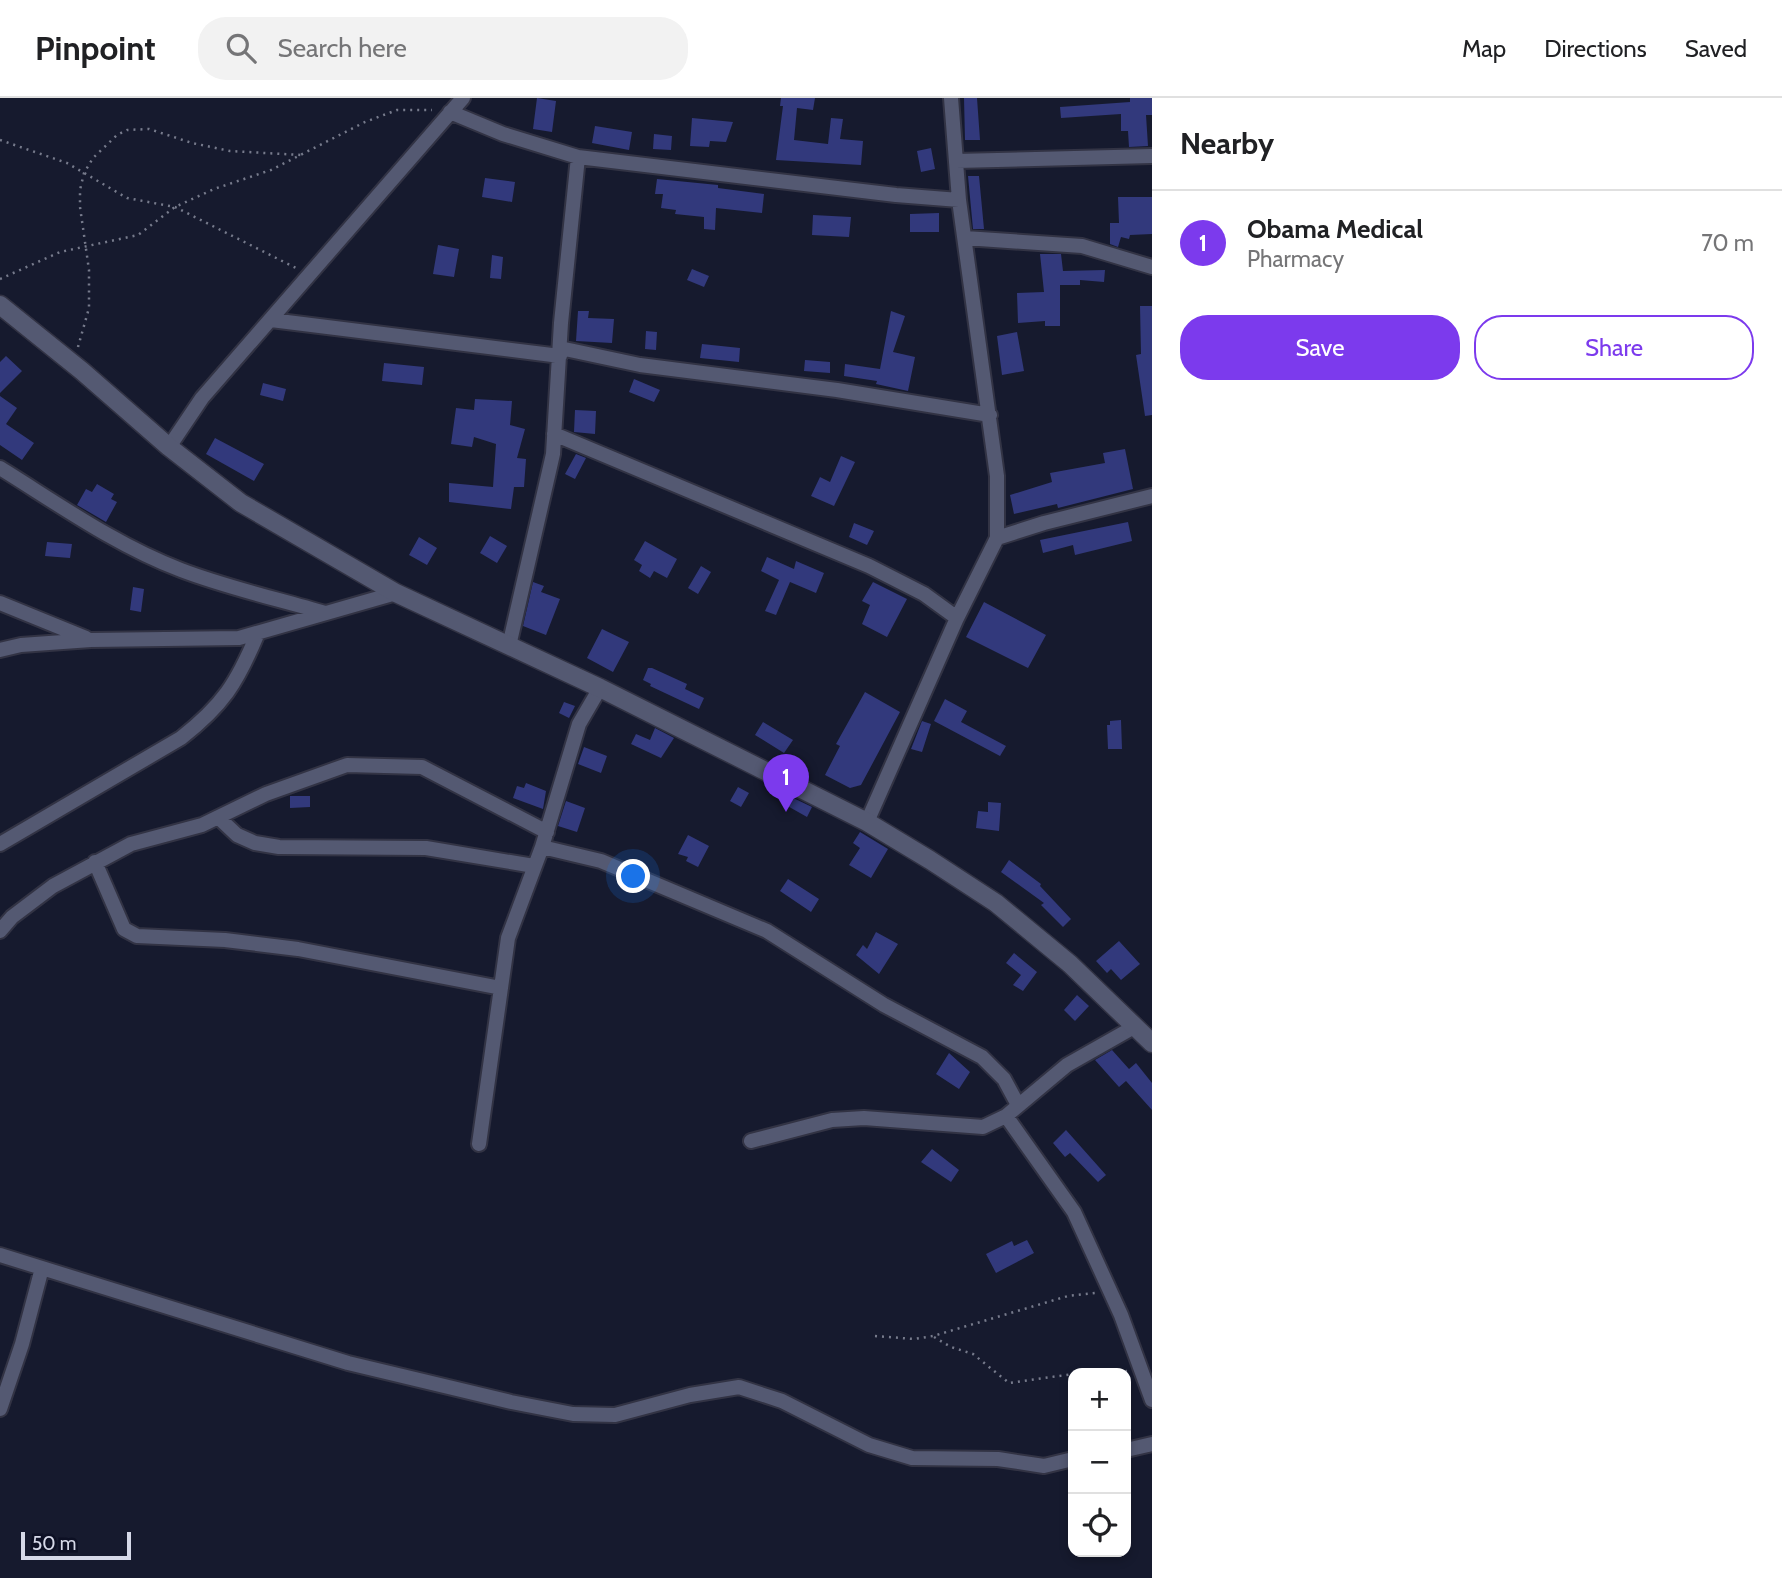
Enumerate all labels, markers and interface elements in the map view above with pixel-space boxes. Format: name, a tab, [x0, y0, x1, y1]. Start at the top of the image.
search box	[198, 17, 688, 80]
text: Pinpoint	[35, 28, 156, 68]
icon: search	[222, 29, 260, 67]
text: Search here	[278, 32, 407, 64]
text: Map	[1462, 34, 1506, 63]
text: Directions	[1544, 34, 1647, 63]
text: Saved	[1685, 34, 1747, 63]
text: Nearby	[1180, 125, 1274, 162]
text: Obama Medical	[1247, 213, 1423, 245]
text: 1	[1199, 229, 1207, 257]
text: 70 m	[1701, 229, 1754, 257]
text: Pharmacy	[1247, 245, 1344, 273]
button: Save	[1180, 315, 1460, 380]
button: Share	[1474, 315, 1754, 380]
pin: 1	[763, 754, 809, 812]
your location	[616, 859, 650, 893]
map controls	[1068, 1368, 1131, 1557]
button: +	[1068, 1368, 1131, 1431]
button: −	[1068, 1431, 1131, 1494]
button: locate	[1068, 1494, 1131, 1557]
scale bar	[21, 1529, 131, 1561]
text: 50 m	[32, 1532, 76, 1555]

